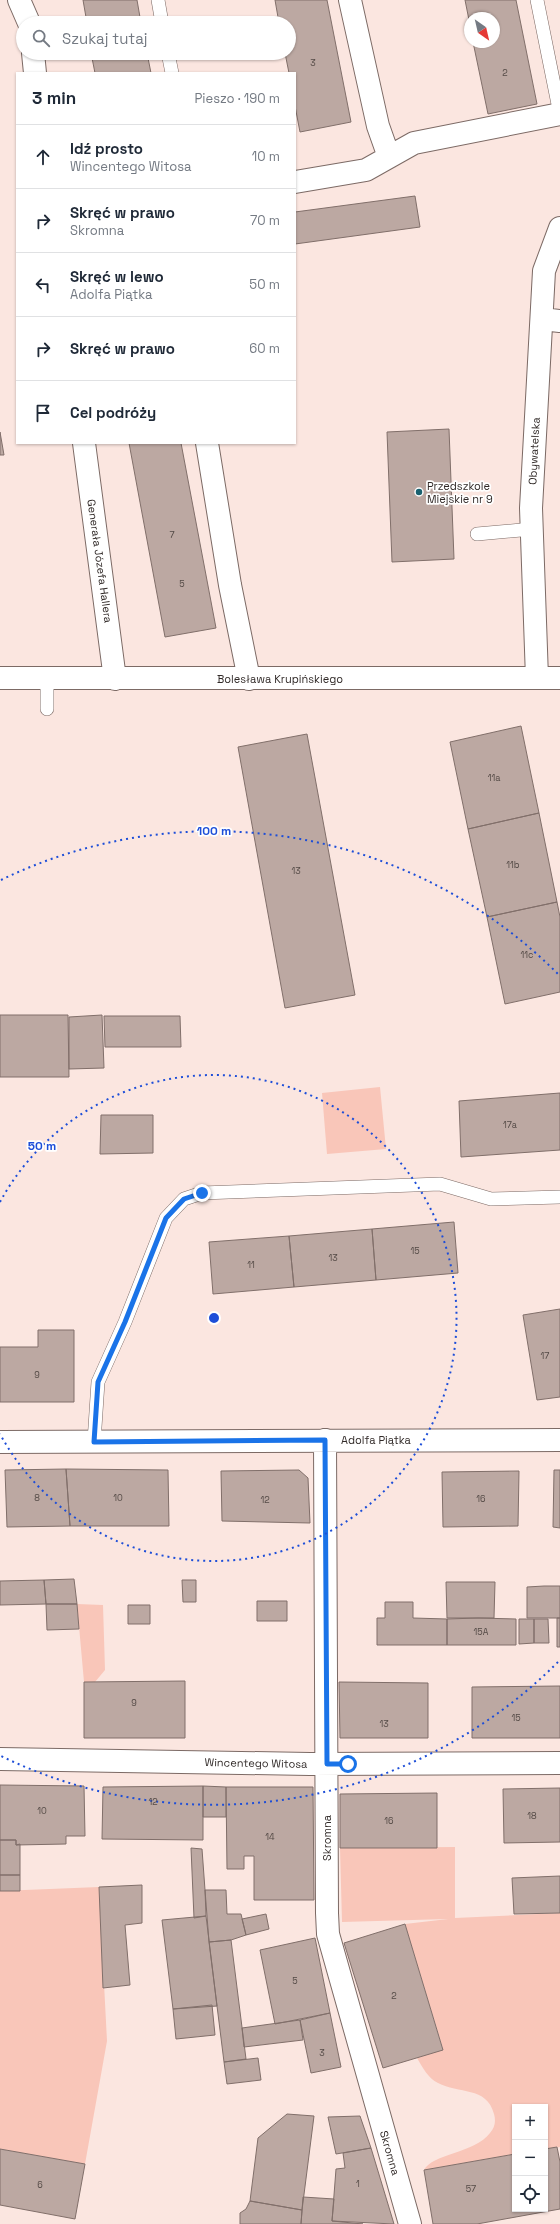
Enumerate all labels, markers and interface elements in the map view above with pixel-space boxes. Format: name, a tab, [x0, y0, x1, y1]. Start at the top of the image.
north arrow	[464, 12, 500, 48]
search box	[16, 16, 296, 60]
icon: search	[30, 27, 52, 49]
text: Szukaj tutaj	[62, 29, 148, 48]
house number: 3	[310, 57, 316, 69]
house number: 2	[502, 67, 508, 79]
text: 3 min	[32, 87, 76, 109]
text: Pieszo · 190 m	[195, 90, 280, 107]
text: Idź prosto	[70, 139, 143, 158]
icon: ahead	[32, 146, 54, 168]
text: 10 m	[252, 148, 280, 165]
text: Wincentego Witosa	[70, 158, 191, 175]
text: Skręć w prawo	[70, 203, 175, 222]
icon: right	[32, 210, 54, 232]
text: 70 m	[250, 212, 280, 229]
text: Skromna	[70, 222, 124, 239]
text: Skręć w lewo	[70, 267, 164, 286]
icon: left	[32, 274, 54, 296]
text: 50 m	[249, 276, 280, 293]
text: Adolfa Piątka	[70, 286, 153, 303]
icon: right	[32, 338, 54, 360]
text: Skręć w prawo	[70, 339, 175, 358]
text: 60 m	[249, 340, 280, 357]
icon: arrive	[32, 402, 54, 424]
text: Cel podróży	[70, 403, 156, 422]
street label: Obywatelska	[525, 416, 543, 485]
place label: Przedszkole Miejskie nr 9	[427, 479, 493, 506]
marker: Przedszkole Miejskie nr 9	[414, 487, 424, 497]
street label: Generała Józefa Hallera	[84, 498, 116, 624]
house number: 7	[169, 529, 175, 541]
house number: 5	[179, 578, 185, 590]
street label: Bolesława Krupińskiego	[217, 672, 343, 686]
house number: 11a	[488, 772, 500, 784]
text: 100 m	[197, 823, 231, 839]
house number: 11b	[506, 859, 520, 871]
house number: 13	[291, 865, 301, 877]
house number: 11c	[521, 949, 533, 961]
house number: 17a	[503, 1119, 517, 1131]
text: 50 m	[28, 1138, 56, 1154]
route end	[193, 1184, 211, 1202]
house number: 15	[410, 1245, 420, 1257]
house number: 13	[328, 1252, 338, 1264]
house number: 11	[247, 1259, 255, 1271]
centre of rings	[207, 1311, 221, 1325]
house number: 17	[541, 1350, 549, 1362]
house number: 9	[34, 1369, 40, 1381]
street label: Adolfa Piątka	[341, 1433, 412, 1447]
house number: 8	[34, 1492, 40, 1504]
house number: 10	[113, 1492, 123, 1504]
house number: 16	[476, 1493, 486, 1505]
house number: 12	[260, 1494, 270, 1506]
house number: 15A	[474, 1626, 489, 1638]
house number: 9	[131, 1697, 137, 1709]
house number: 15	[511, 1712, 521, 1724]
house number: 13	[379, 1718, 389, 1730]
street label: Wincentego Witosa	[204, 1755, 308, 1771]
route start	[339, 1755, 357, 1773]
house number: 12	[148, 1796, 158, 1808]
house number: 10	[37, 1805, 47, 1817]
house number: 18	[527, 1810, 537, 1822]
street label: Skromna	[320, 1814, 334, 1861]
house number: 16	[384, 1815, 394, 1827]
house number: 14	[265, 1831, 275, 1843]
house number: 5	[292, 1975, 298, 1987]
house number: 2	[391, 1990, 397, 2002]
house number: 3	[319, 2047, 325, 2059]
map controls	[512, 2104, 548, 2212]
button: +	[512, 2104, 548, 2140]
street label: Skromna	[377, 2129, 403, 2178]
button: −	[512, 2140, 548, 2176]
button: locate	[512, 2176, 548, 2212]
house number: 1	[356, 2178, 360, 2190]
house number: 6	[37, 2179, 43, 2191]
house number: 57	[466, 2183, 476, 2195]

